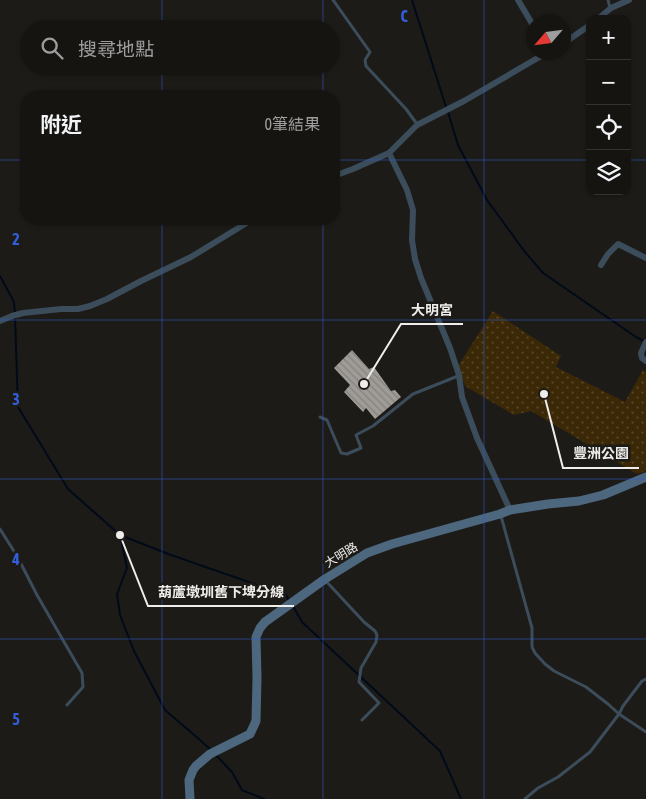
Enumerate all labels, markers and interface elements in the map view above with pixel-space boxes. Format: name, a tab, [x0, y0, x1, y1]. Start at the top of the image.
text: C	[400, 7, 408, 25]
north arrow	[526, 15, 571, 60]
map controls	[586, 15, 631, 195]
button: +	[586, 15, 631, 60]
search box	[20, 20, 340, 75]
icon: search	[38, 34, 66, 62]
text: 搜尋地點	[78, 38, 154, 60]
button: −	[586, 60, 631, 105]
button: locate	[586, 105, 631, 150]
text: 附近	[40, 112, 82, 136]
text: 0筆結果	[264, 115, 320, 133]
button: layers	[586, 150, 631, 195]
text: 2	[12, 230, 20, 248]
callout: 大明宮	[401, 295, 463, 324]
text: 大明宮	[411, 302, 453, 318]
text: 3	[12, 390, 20, 408]
callout: 豐洲公園	[563, 439, 639, 468]
text: 豐洲公園	[573, 445, 629, 461]
street label: 大明路	[322, 540, 360, 570]
text: 4	[11, 550, 20, 568]
callout: 葫蘆墩圳舊下埤分線	[148, 577, 294, 606]
text: 葫蘆墩圳舊下埤分線	[158, 584, 284, 600]
text: 5	[12, 710, 20, 728]

